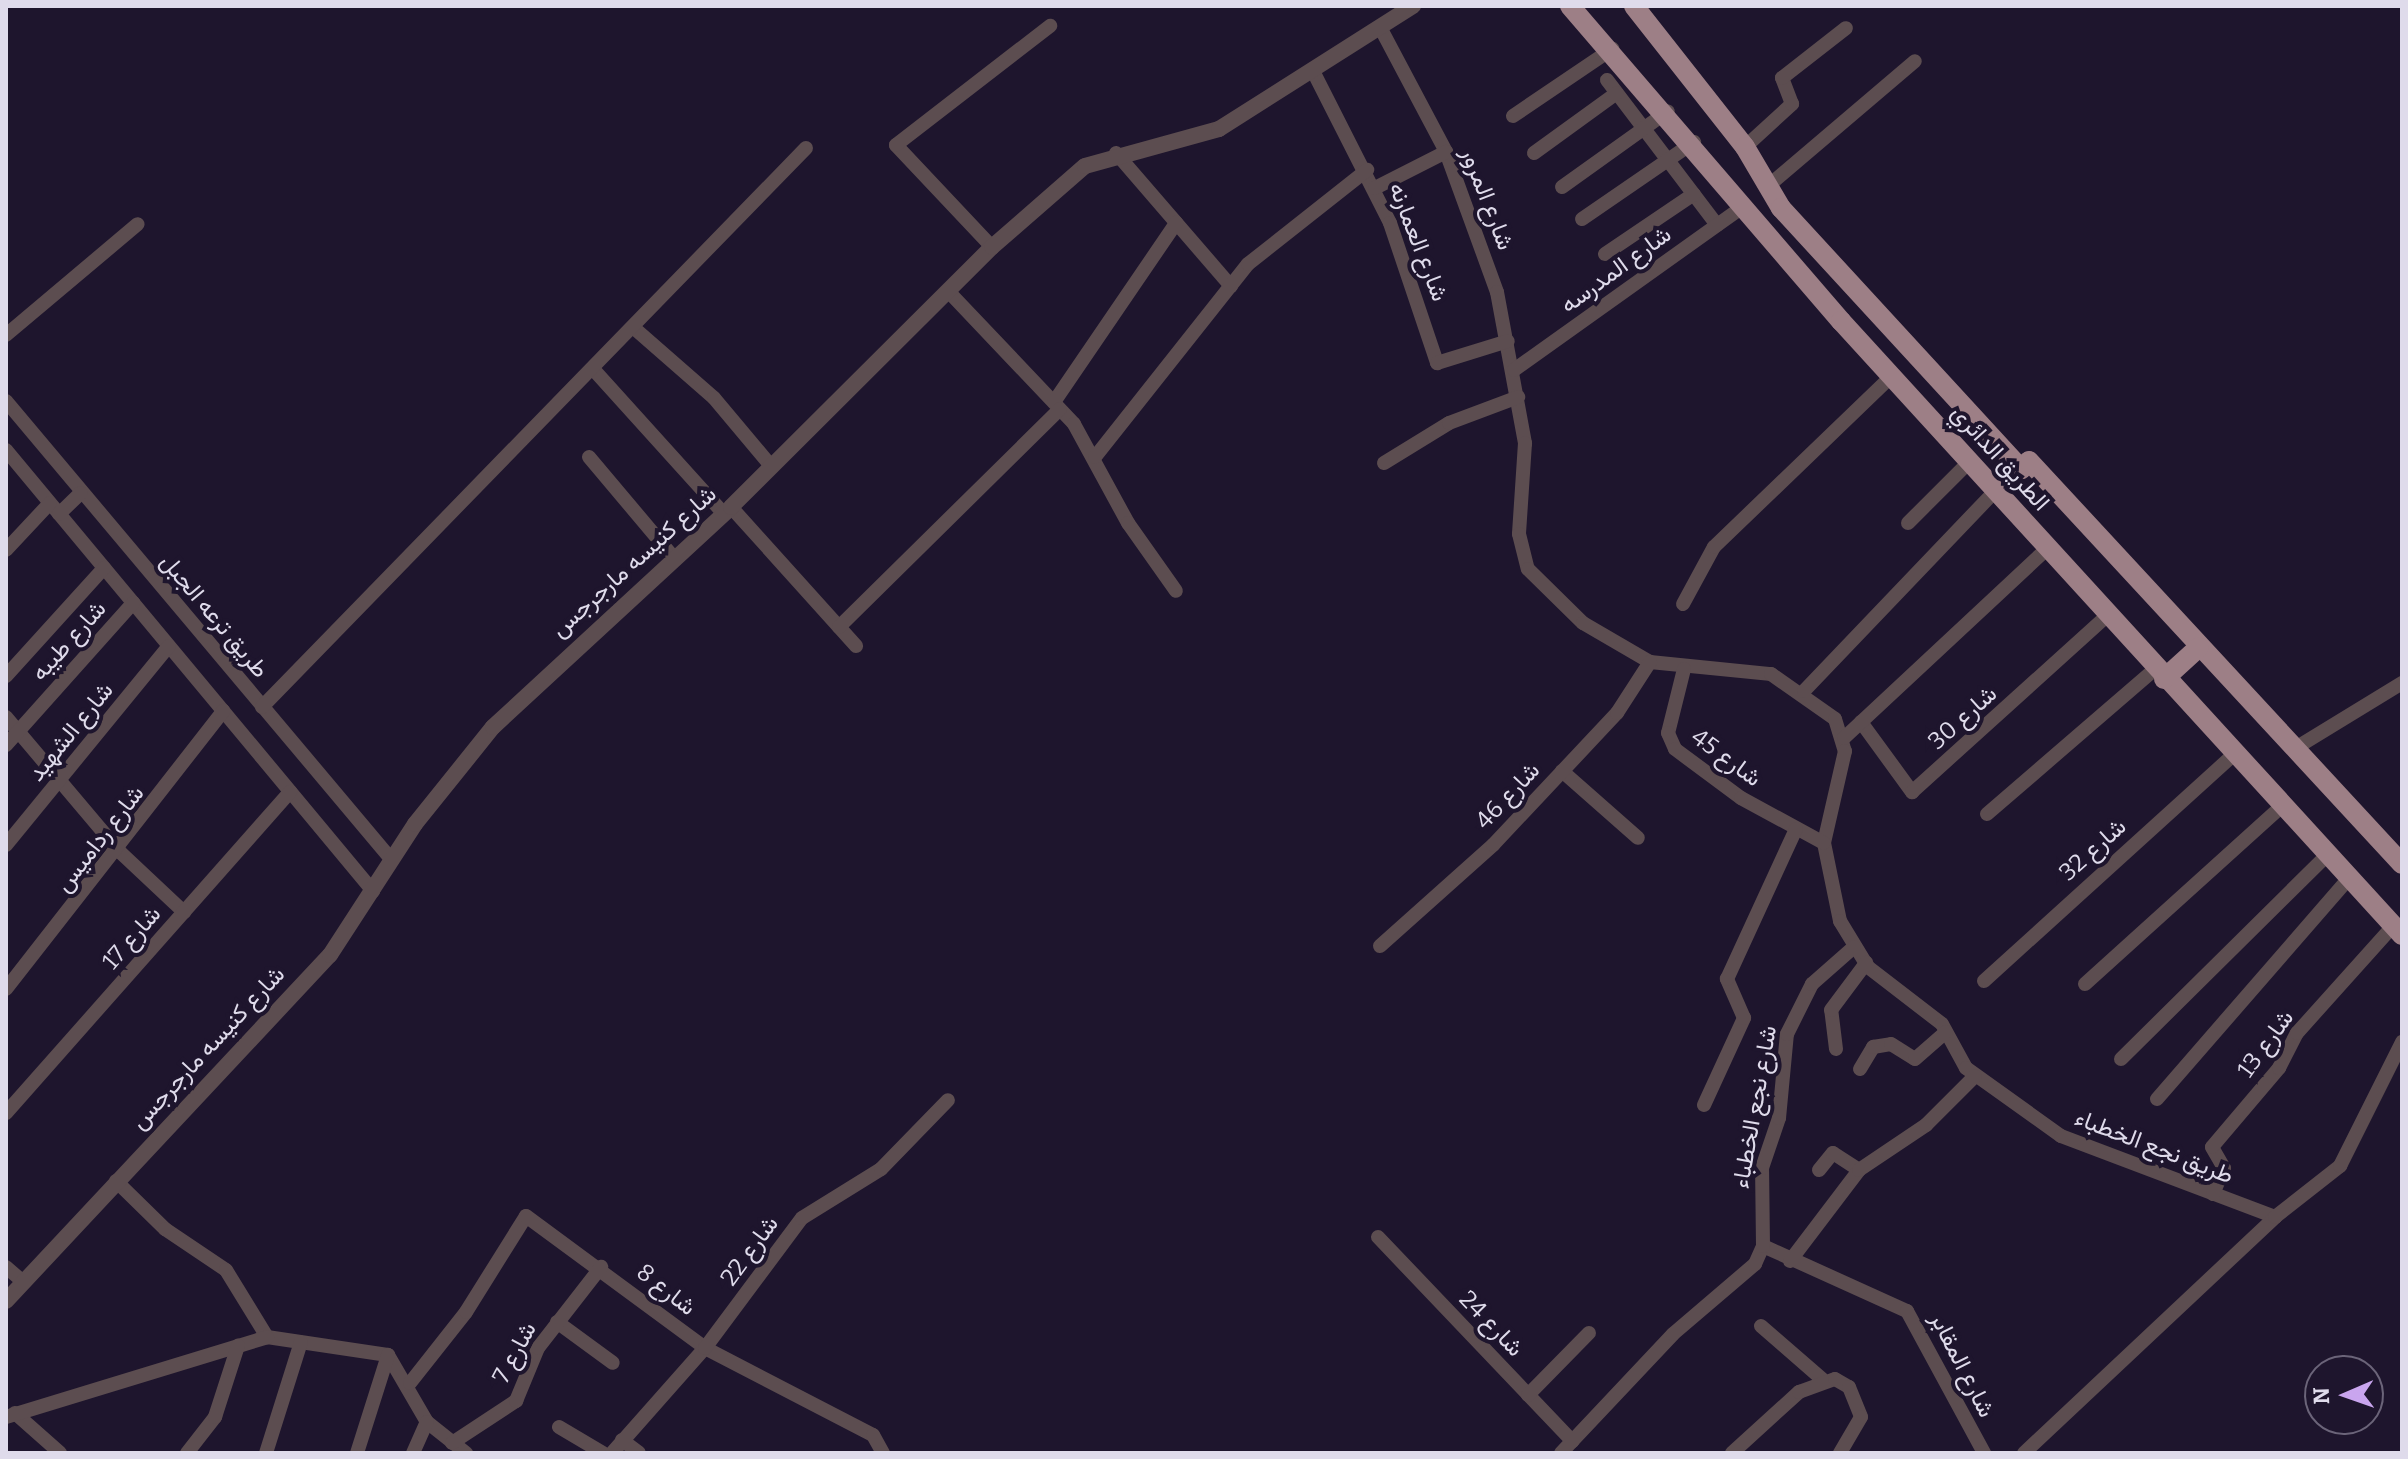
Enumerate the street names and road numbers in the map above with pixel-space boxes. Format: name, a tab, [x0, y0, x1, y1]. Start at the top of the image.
street label: شارع المرور	[1454, 144, 1520, 254]
street label: شارع العمارنه	[1382, 178, 1454, 306]
street label: شارع المدرسه	[1555, 220, 1677, 320]
street label: الطريق الدائري	[1945, 399, 2055, 517]
street label: شارع كنيسه مارجرجس	[545, 480, 723, 644]
street label: طريق ترعه الجبل	[154, 548, 274, 684]
street label: شارع طيبه	[25, 595, 113, 687]
street label: شارع الشهيد	[22, 677, 120, 787]
street label: شارع 30	[1923, 680, 2003, 756]
street label: شارع 45	[1685, 723, 1767, 793]
street label: شارع 46	[1470, 756, 1546, 836]
street label: شارع رداميس	[49, 780, 151, 898]
street label: شارع 32	[2054, 813, 2132, 887]
street label: شارع 17	[97, 900, 167, 976]
street label: شارع كنيسه مارجرجس	[125, 960, 291, 1136]
street label: شارع 13	[2232, 1005, 2300, 1083]
street label: شارع نجع الخطباء	[1727, 1023, 1783, 1191]
street label: طريق نجع الخطباء	[2071, 1104, 2237, 1190]
street label: شارع 22	[715, 1211, 785, 1291]
street label: شارع 8	[631, 1258, 701, 1322]
street label: شارع 24	[1453, 1285, 1529, 1363]
street label: شارع المقابر	[1923, 1308, 2001, 1422]
street label: شارع 7	[487, 1317, 543, 1389]

